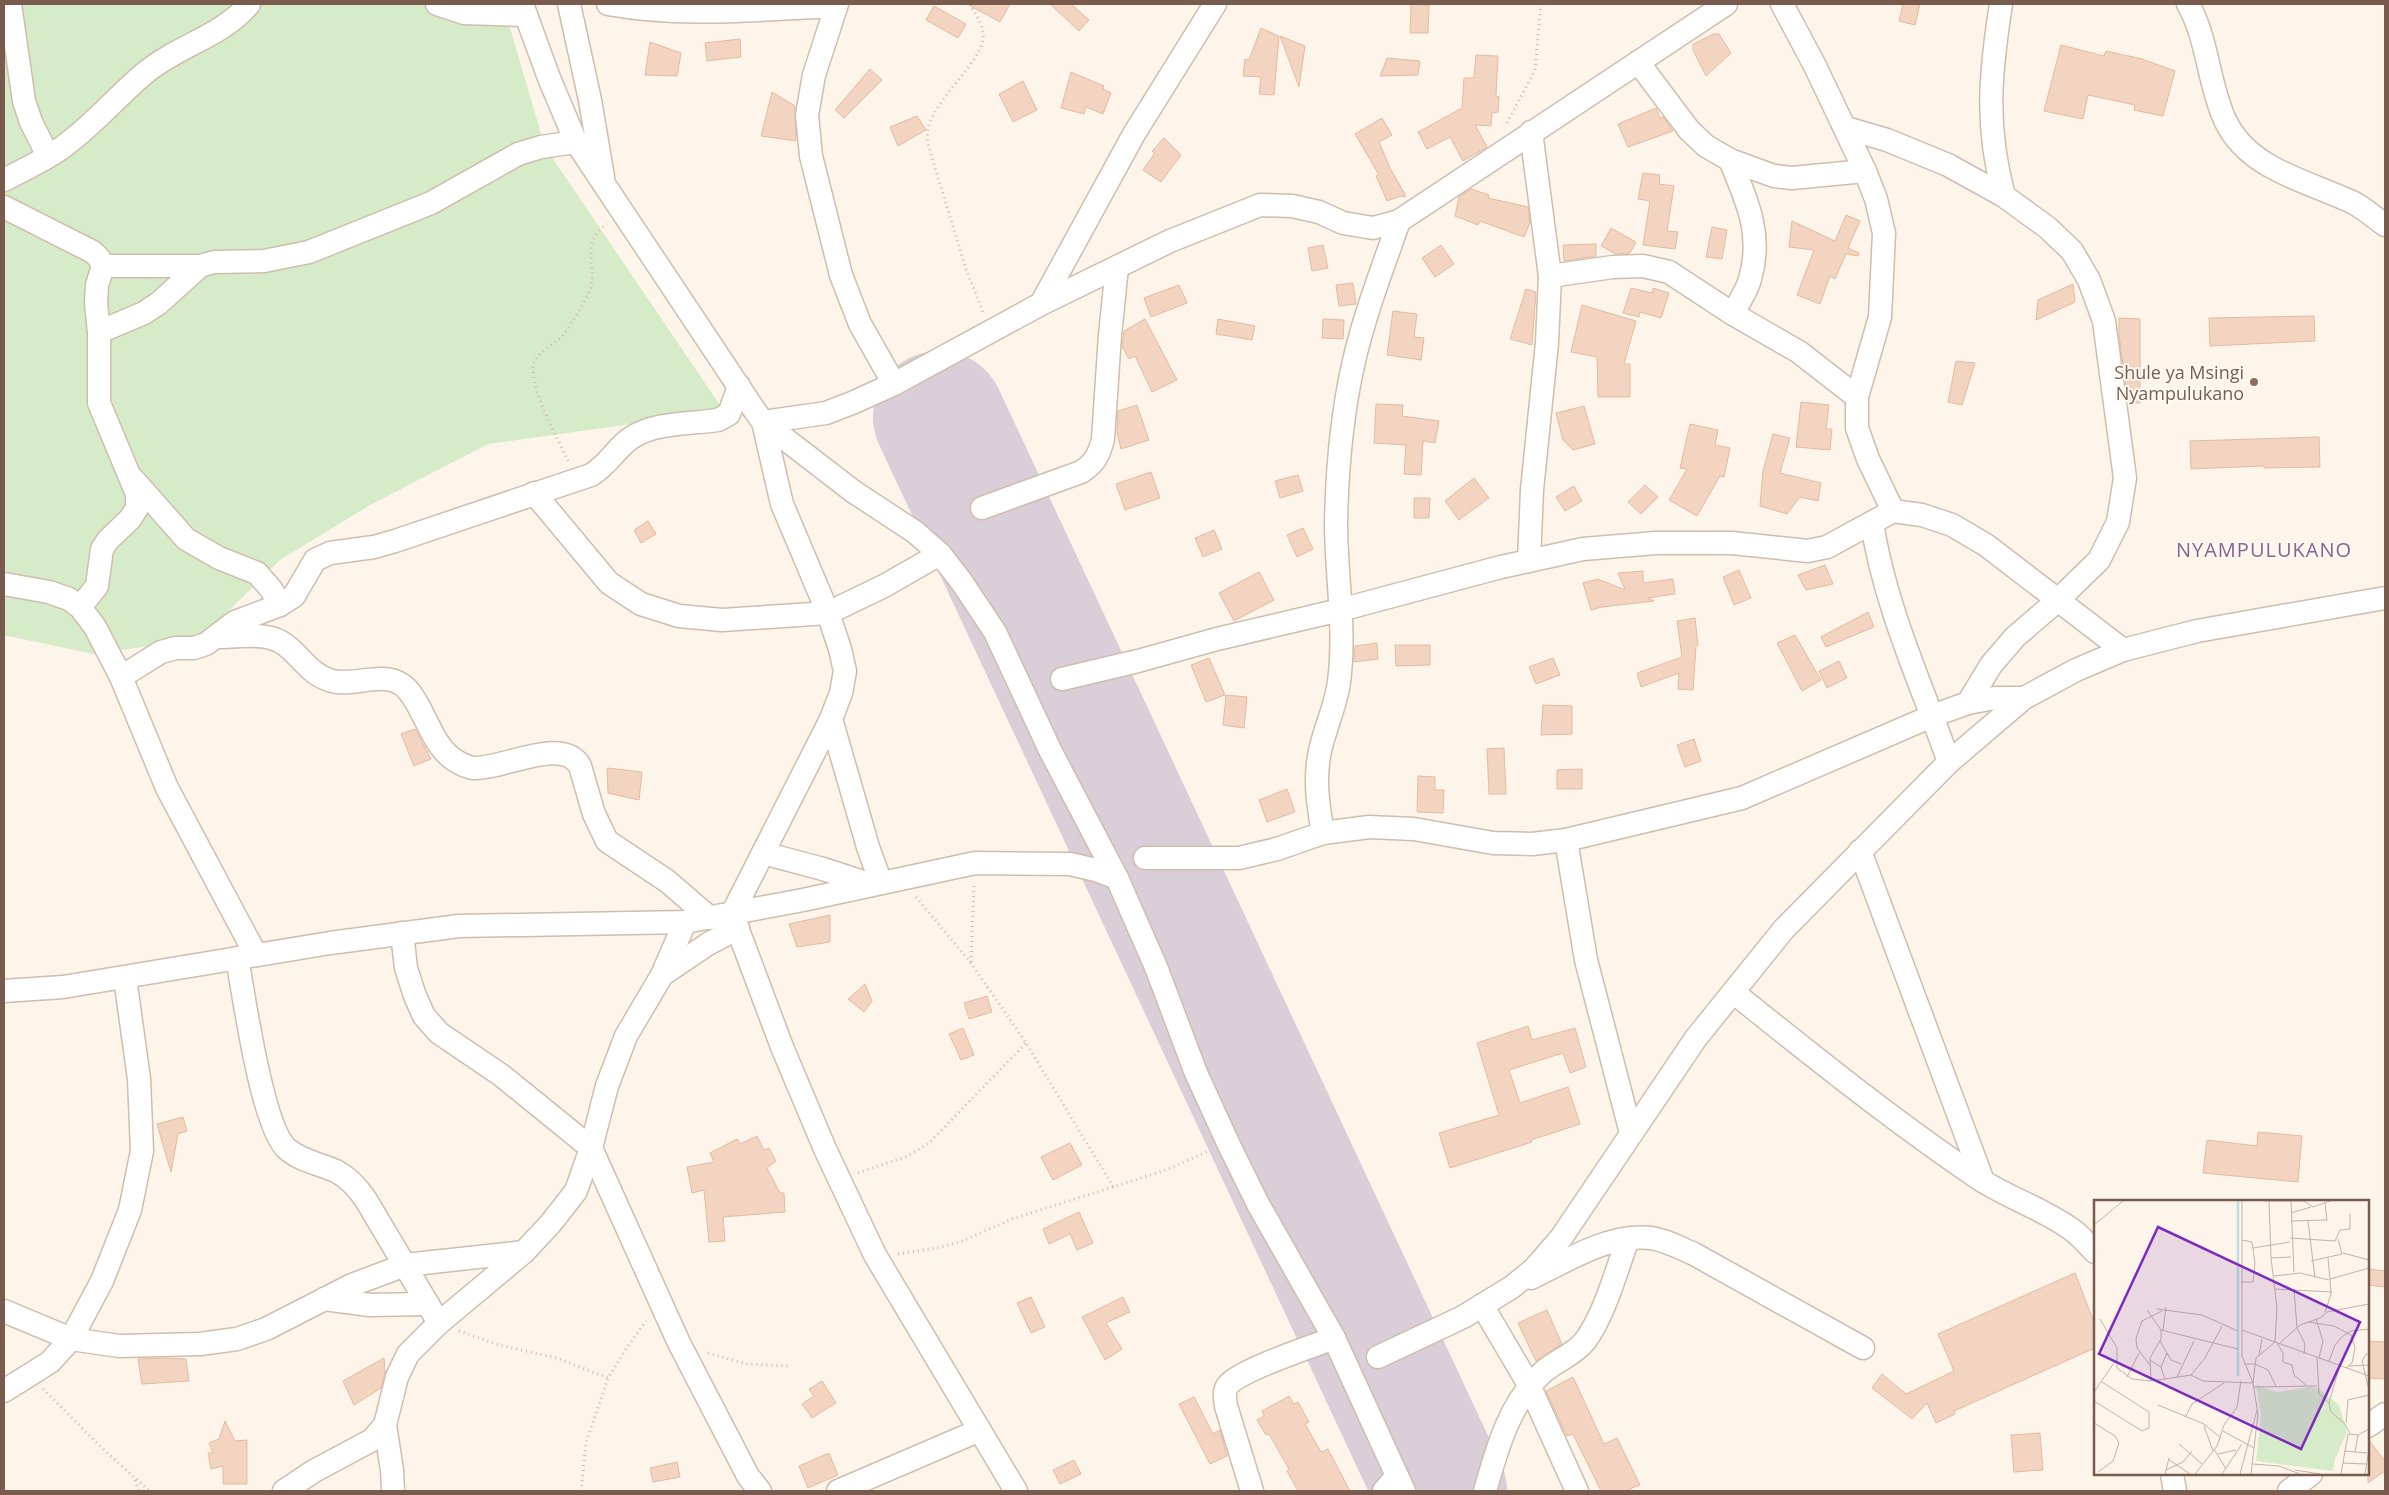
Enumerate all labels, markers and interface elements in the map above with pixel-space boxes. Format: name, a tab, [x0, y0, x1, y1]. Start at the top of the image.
place label: Shule ya Msingi Nyampulukano	[2114, 360, 2244, 405]
marker: Shule ya Msingi Nyampulukano	[2248, 376, 2260, 388]
district label: NYAMPULUKANO	[2176, 536, 2352, 563]
inset map	[2094, 1200, 2369, 1475]

